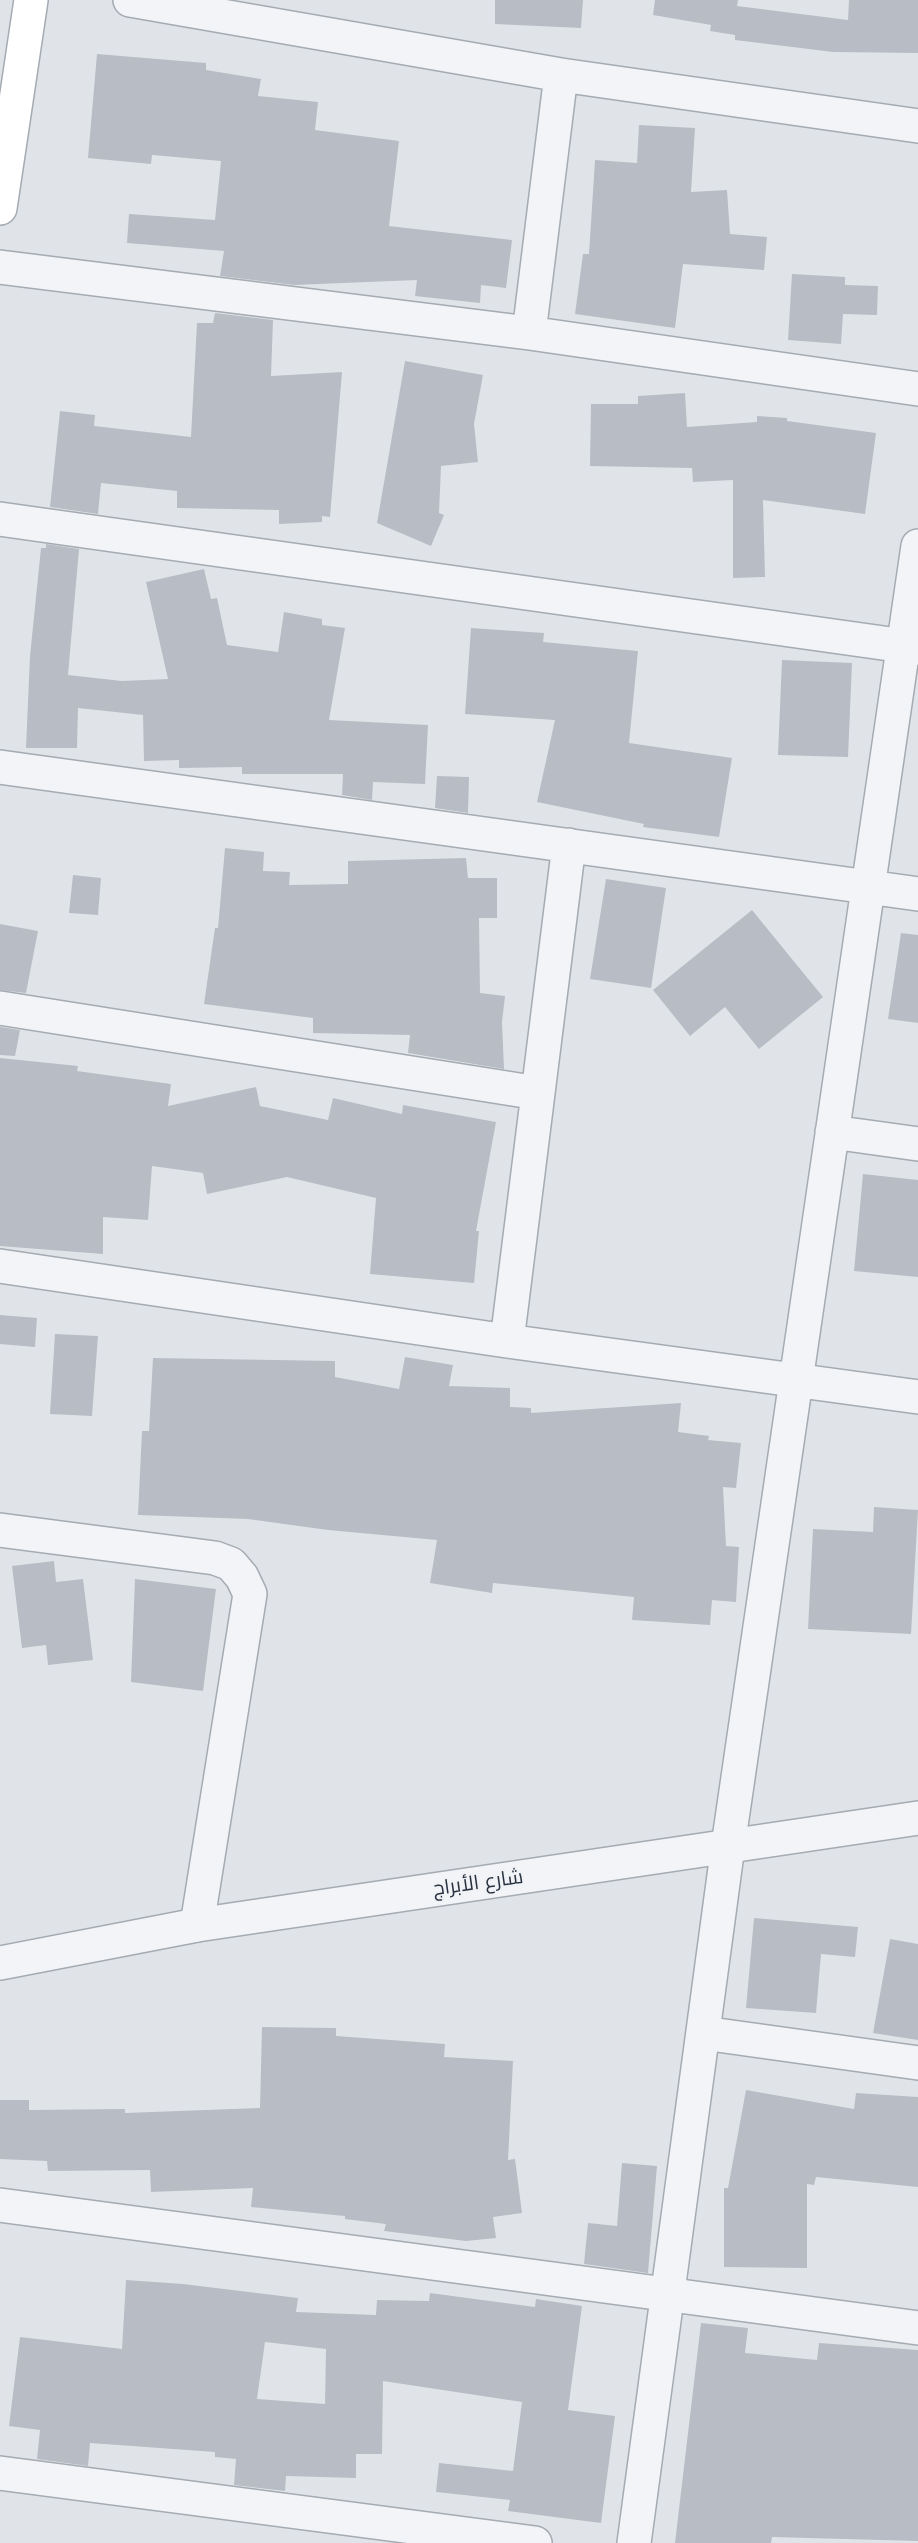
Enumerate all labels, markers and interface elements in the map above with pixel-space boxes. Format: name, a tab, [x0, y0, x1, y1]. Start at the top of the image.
street label: شارع الأبراج	[431, 1865, 525, 1901]

